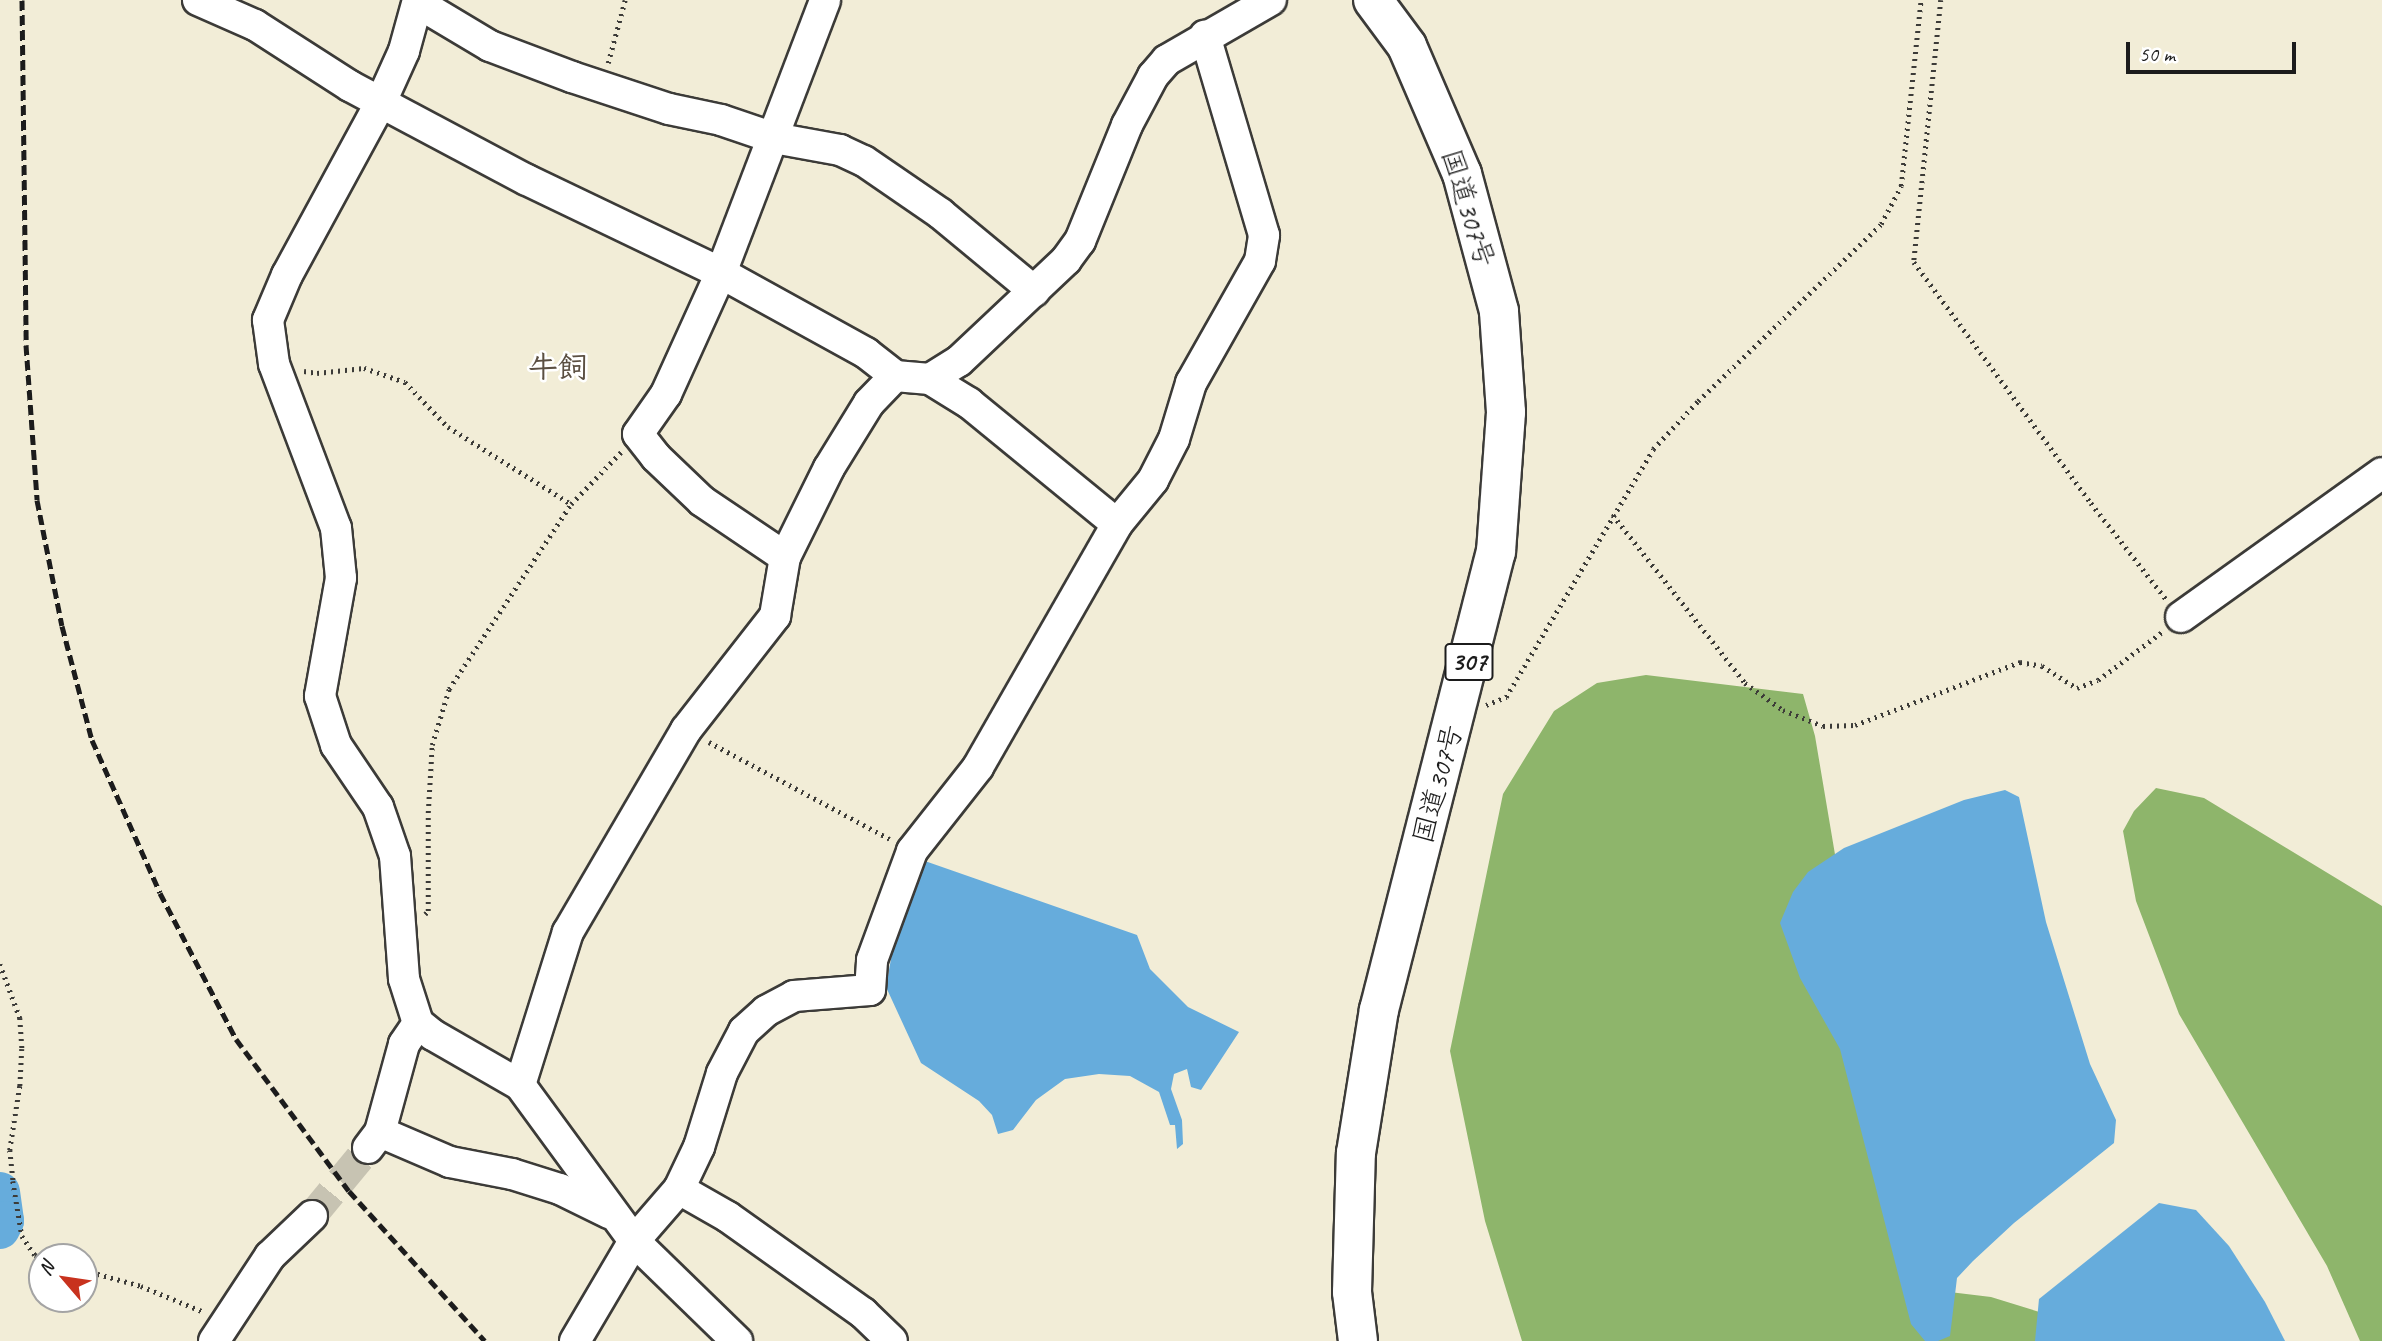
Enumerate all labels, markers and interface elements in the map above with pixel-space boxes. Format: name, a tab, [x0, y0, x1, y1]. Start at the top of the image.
scale bar	[2130, 28, 2300, 72]
text: 50 m	[2139, 41, 2175, 67]
street label: 国道307号	[1434, 145, 1502, 271]
district label: 牛飼	[528, 349, 588, 385]
road number: 307	[1444, 640, 1494, 684]
street label: 国道307号	[1406, 721, 1470, 847]
north arrow	[28, 1243, 98, 1313]
text: N	[33, 1258, 60, 1280]

